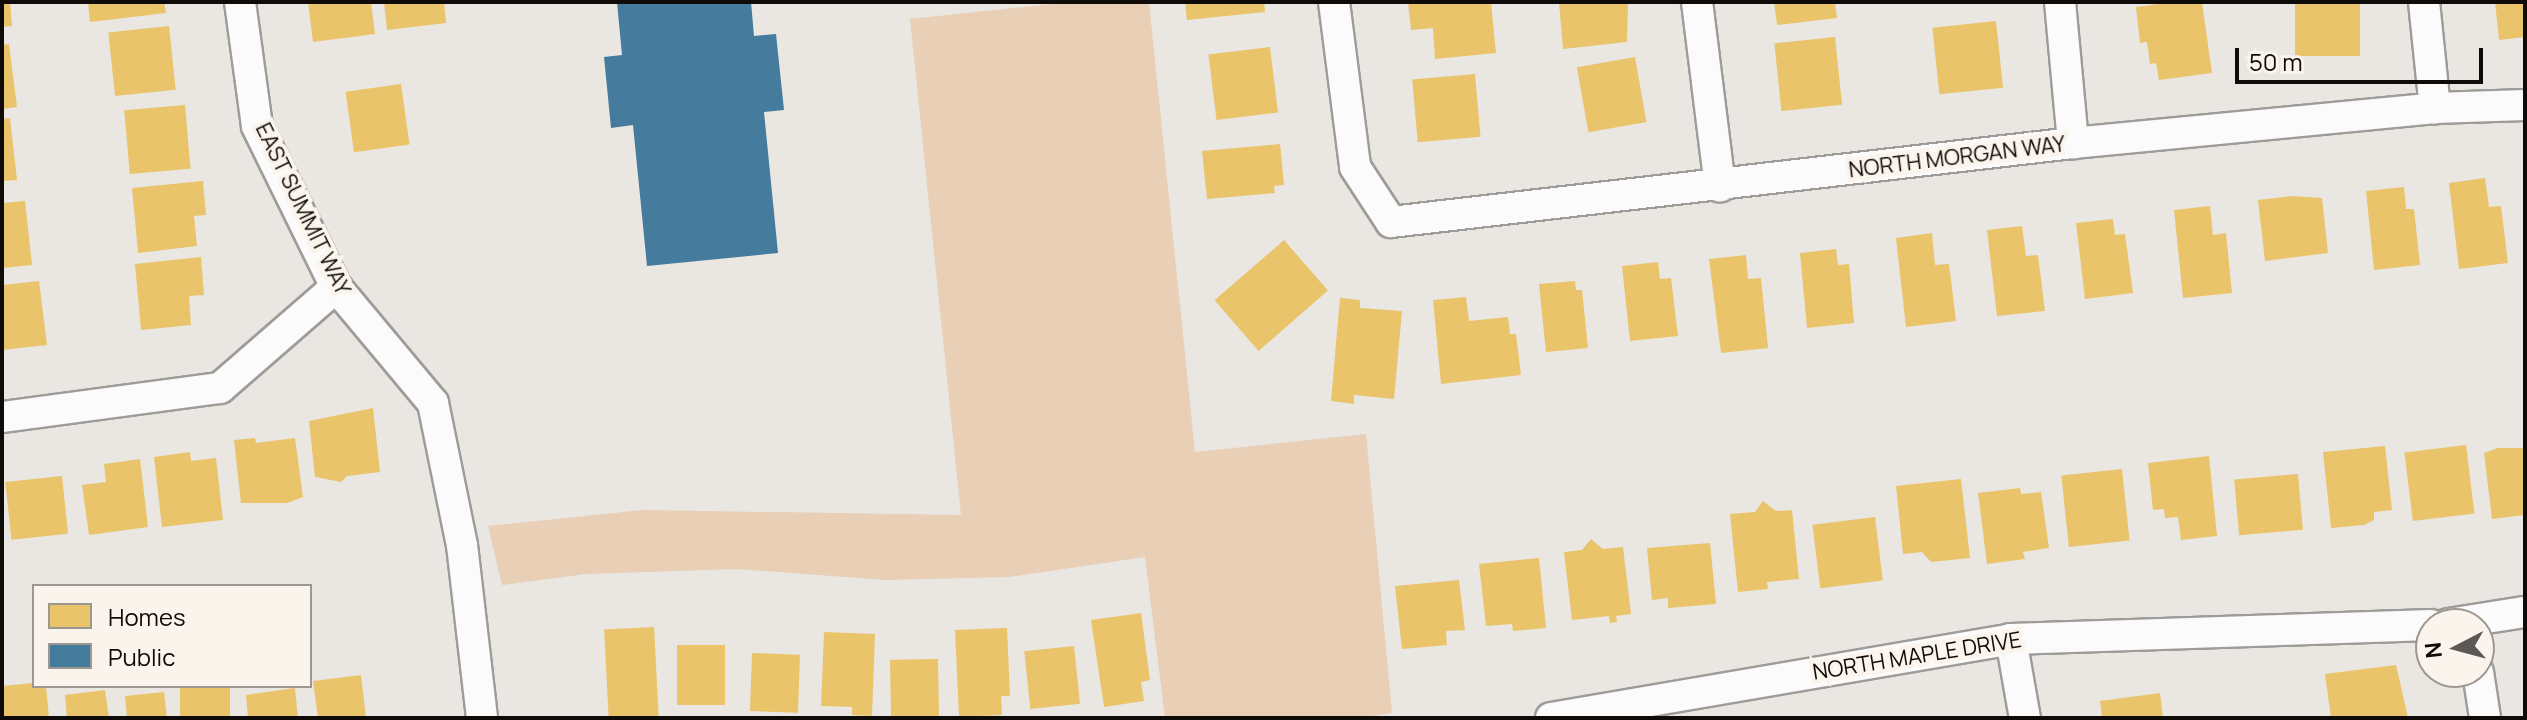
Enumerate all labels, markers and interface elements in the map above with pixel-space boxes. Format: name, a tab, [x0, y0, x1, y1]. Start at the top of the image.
scale bar	[2239, 32, 2487, 82]
text: 50 m	[2249, 45, 2303, 78]
street label: EAST SUMMIT WAY	[250, 118, 356, 300]
street label: NORTH MORGAN WAY	[1847, 131, 2067, 183]
legend	[32, 584, 312, 688]
text: Homes	[108, 600, 186, 633]
north arrow	[2415, 608, 2495, 688]
street label: NORTH MAPLE DRIVE	[1811, 626, 2023, 686]
text: Public	[108, 640, 175, 673]
text: N	[2417, 641, 2449, 660]

